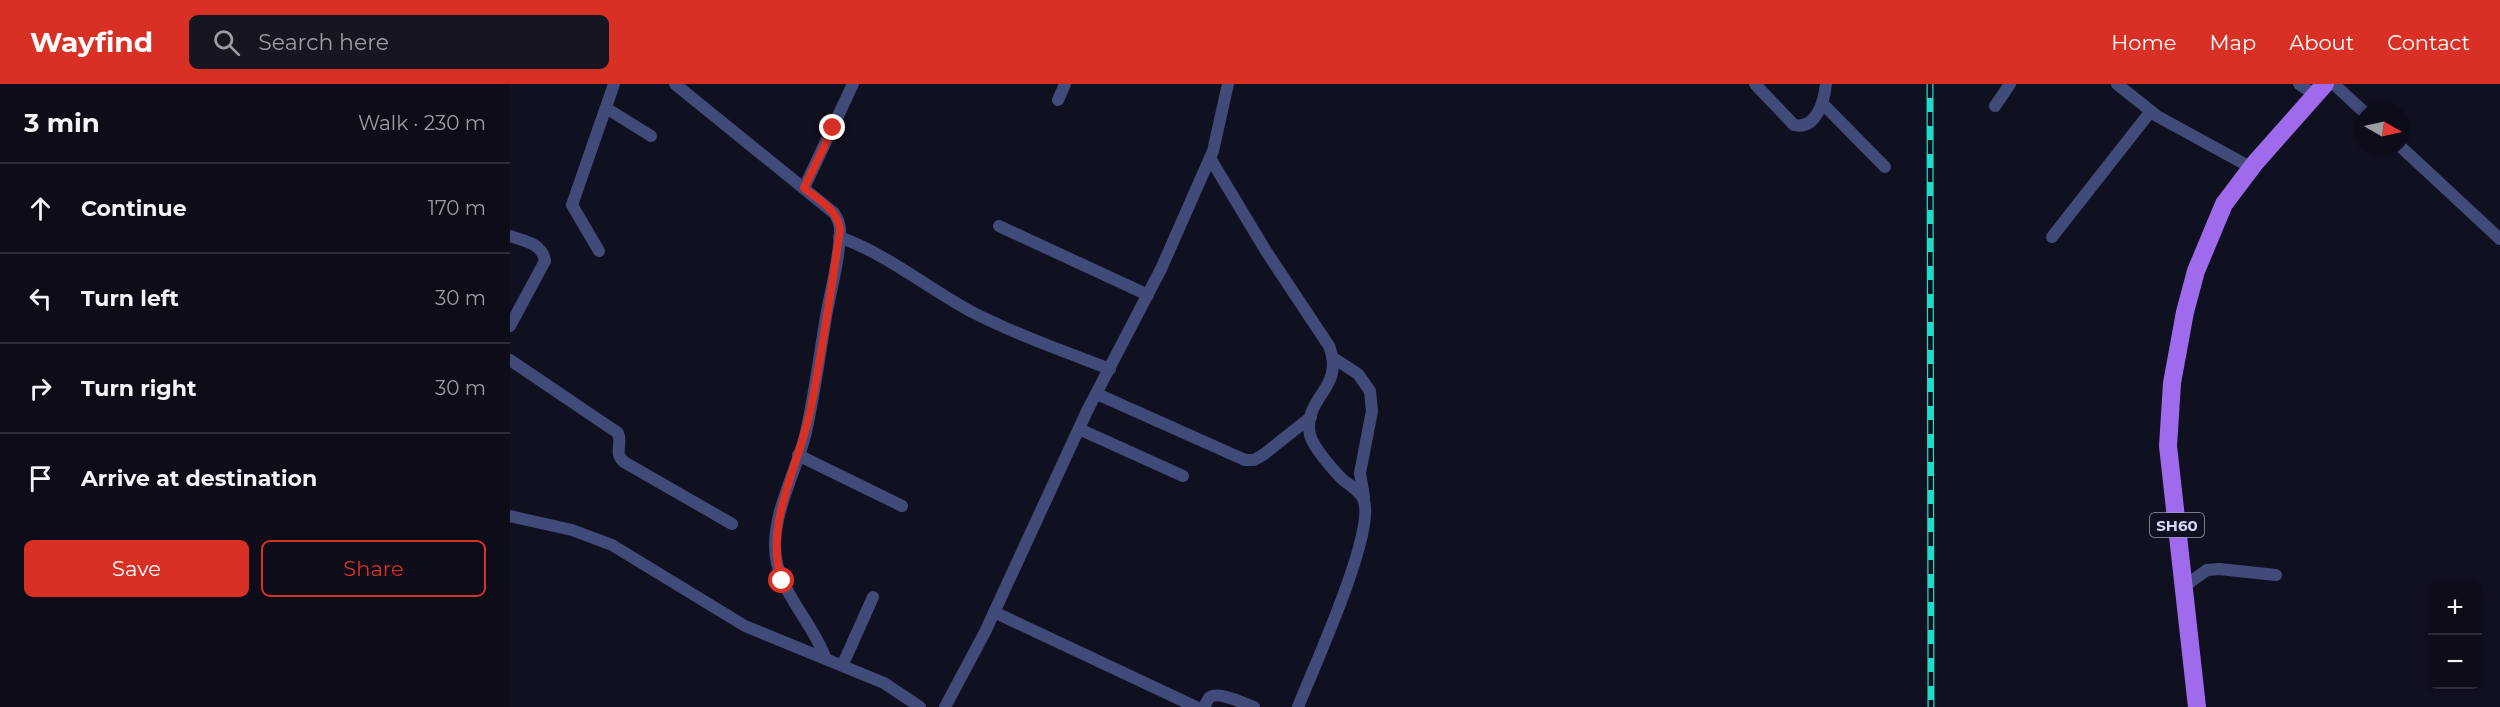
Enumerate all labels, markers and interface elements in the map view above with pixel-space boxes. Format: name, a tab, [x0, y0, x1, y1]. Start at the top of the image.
search box	[189, 15, 609, 69]
text: Wayfind	[30, 25, 153, 59]
icon: search	[210, 26, 243, 59]
text: Search here	[258, 29, 389, 56]
text: Home	[2111, 30, 2176, 55]
text: Map	[2209, 30, 2256, 55]
text: About	[2289, 30, 2354, 55]
text: Contact	[2387, 30, 2470, 55]
north arrow	[2356, 102, 2410, 156]
text: 3 min	[24, 107, 100, 139]
text: Walk · 230 m	[358, 111, 486, 135]
route end	[819, 114, 845, 140]
icon: ahead	[24, 192, 57, 225]
text: Continue	[81, 195, 187, 222]
text: 170 m	[428, 196, 486, 220]
icon: left	[24, 282, 57, 315]
text: Turn left	[81, 285, 179, 312]
text: 30 m	[435, 286, 486, 310]
icon: right	[24, 372, 57, 405]
text: Turn right	[81, 375, 196, 402]
text: 30 m	[435, 376, 486, 400]
icon: arrive	[24, 462, 57, 495]
text: Arrive at destination	[81, 465, 317, 492]
road number: SH60	[2150, 513, 2204, 537]
button: Save	[24, 540, 249, 597]
button: Share	[261, 540, 486, 597]
route start	[768, 567, 794, 593]
map controls	[2428, 581, 2482, 689]
button: +	[2428, 581, 2482, 635]
button: −	[2428, 635, 2482, 689]

